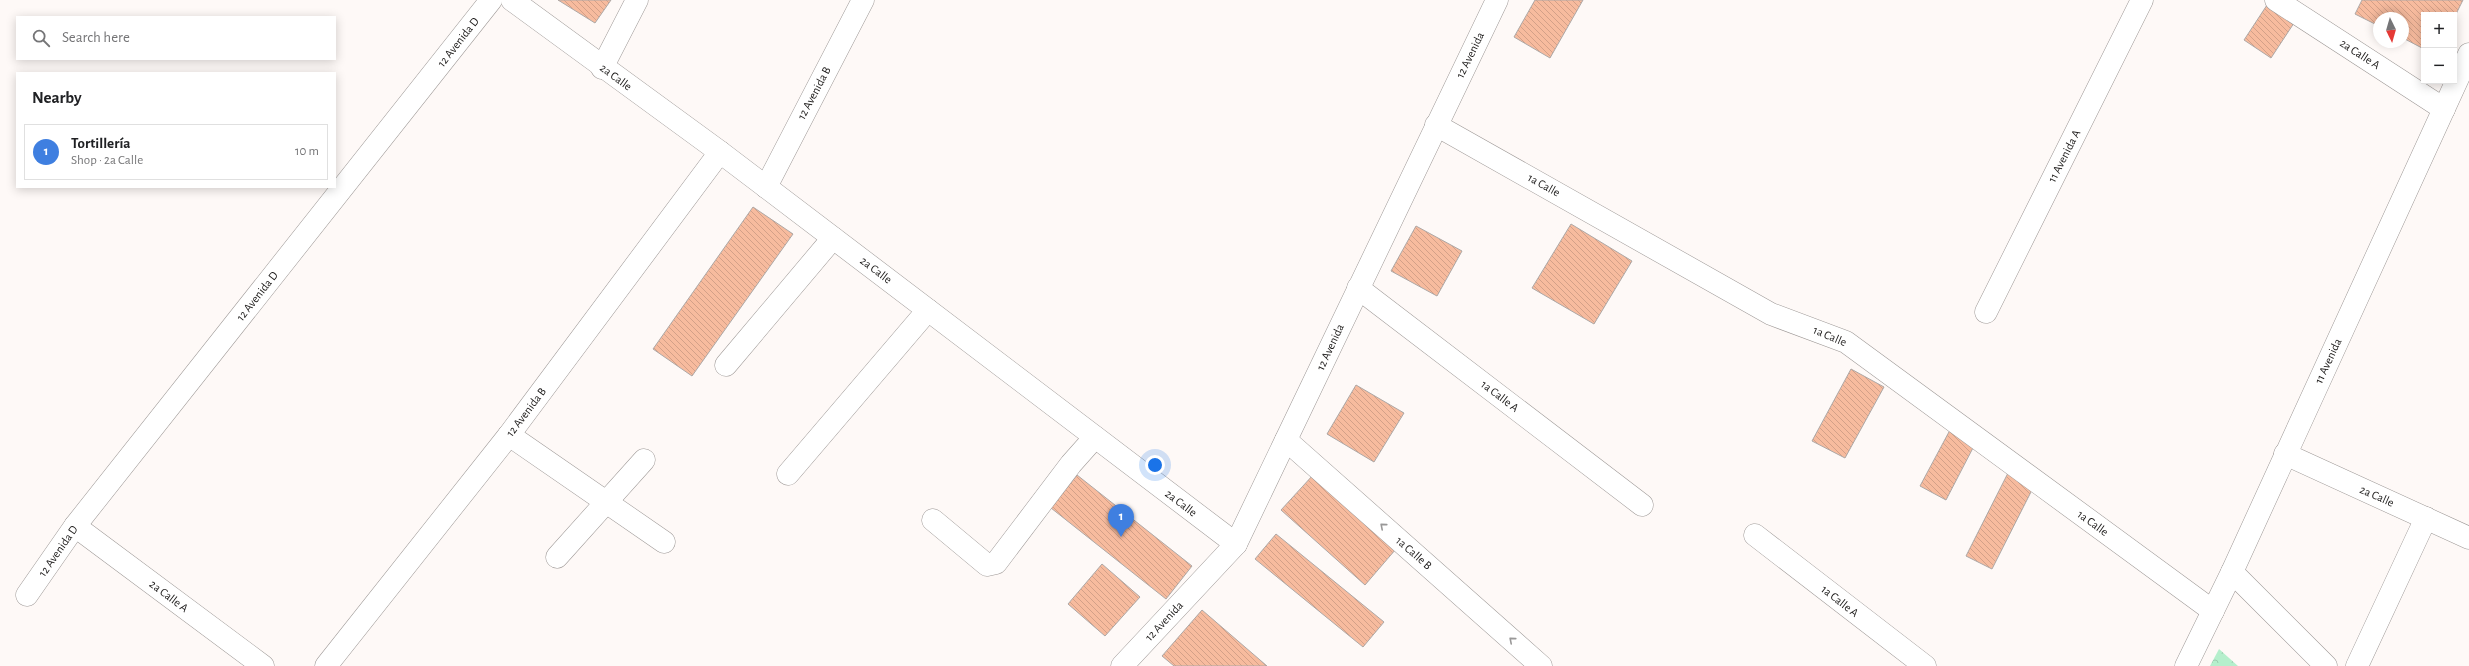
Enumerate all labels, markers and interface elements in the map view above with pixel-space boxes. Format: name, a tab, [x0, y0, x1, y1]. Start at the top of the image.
north arrow	[2373, 12, 2409, 48]
map controls	[2421, 12, 2457, 84]
button: +	[2421, 12, 2457, 48]
street label: 12 Avenida D	[435, 15, 481, 69]
search box	[16, 16, 336, 60]
icon: search	[30, 27, 52, 49]
text: Search here	[62, 30, 130, 45]
street label: 12 Avenida	[1454, 30, 1486, 80]
street label: 2a Calle A	[2338, 37, 2382, 71]
button: −	[2421, 48, 2457, 84]
street label: 2a Calle	[598, 61, 634, 93]
street label: 12 Avenida B	[795, 65, 833, 121]
text: Nearby	[32, 89, 82, 106]
street label: 11 Avenida A	[2046, 128, 2082, 184]
text: Tortillería	[71, 136, 131, 151]
text: 1	[44, 145, 48, 158]
text: 10 m	[295, 145, 319, 158]
text: Shop · 2a Calle	[71, 154, 143, 167]
street label: 1a Calle	[1526, 171, 1562, 199]
street label: 2a Calle	[858, 254, 894, 286]
street label: 12 Avenida D	[234, 269, 280, 323]
street label: 12 Avenida	[1314, 322, 1346, 372]
street label: 1a Calle	[1812, 324, 1848, 348]
street label: 11 Avenida	[2312, 336, 2344, 385]
street label: 1a Calle A	[1479, 378, 1521, 414]
street label: 12 Avenida B	[504, 385, 548, 439]
your location	[1145, 455, 1165, 475]
street label: 2a Calle	[2358, 483, 2396, 509]
street label: 2a Calle	[1163, 487, 1199, 519]
pin: 1	[1108, 504, 1134, 537]
street label: 1a Calle	[2075, 508, 2111, 538]
street label: 12 Avenida D	[36, 523, 80, 579]
one-way arrow	[1380, 524, 1388, 531]
street label: 1a Calle B	[1394, 534, 1434, 572]
street label: 2a Calle A	[147, 578, 191, 614]
street label: 1a Calle A	[1819, 583, 1861, 619]
street label: 12 Avenida	[1143, 598, 1186, 643]
one-way arrow	[1509, 638, 1517, 645]

